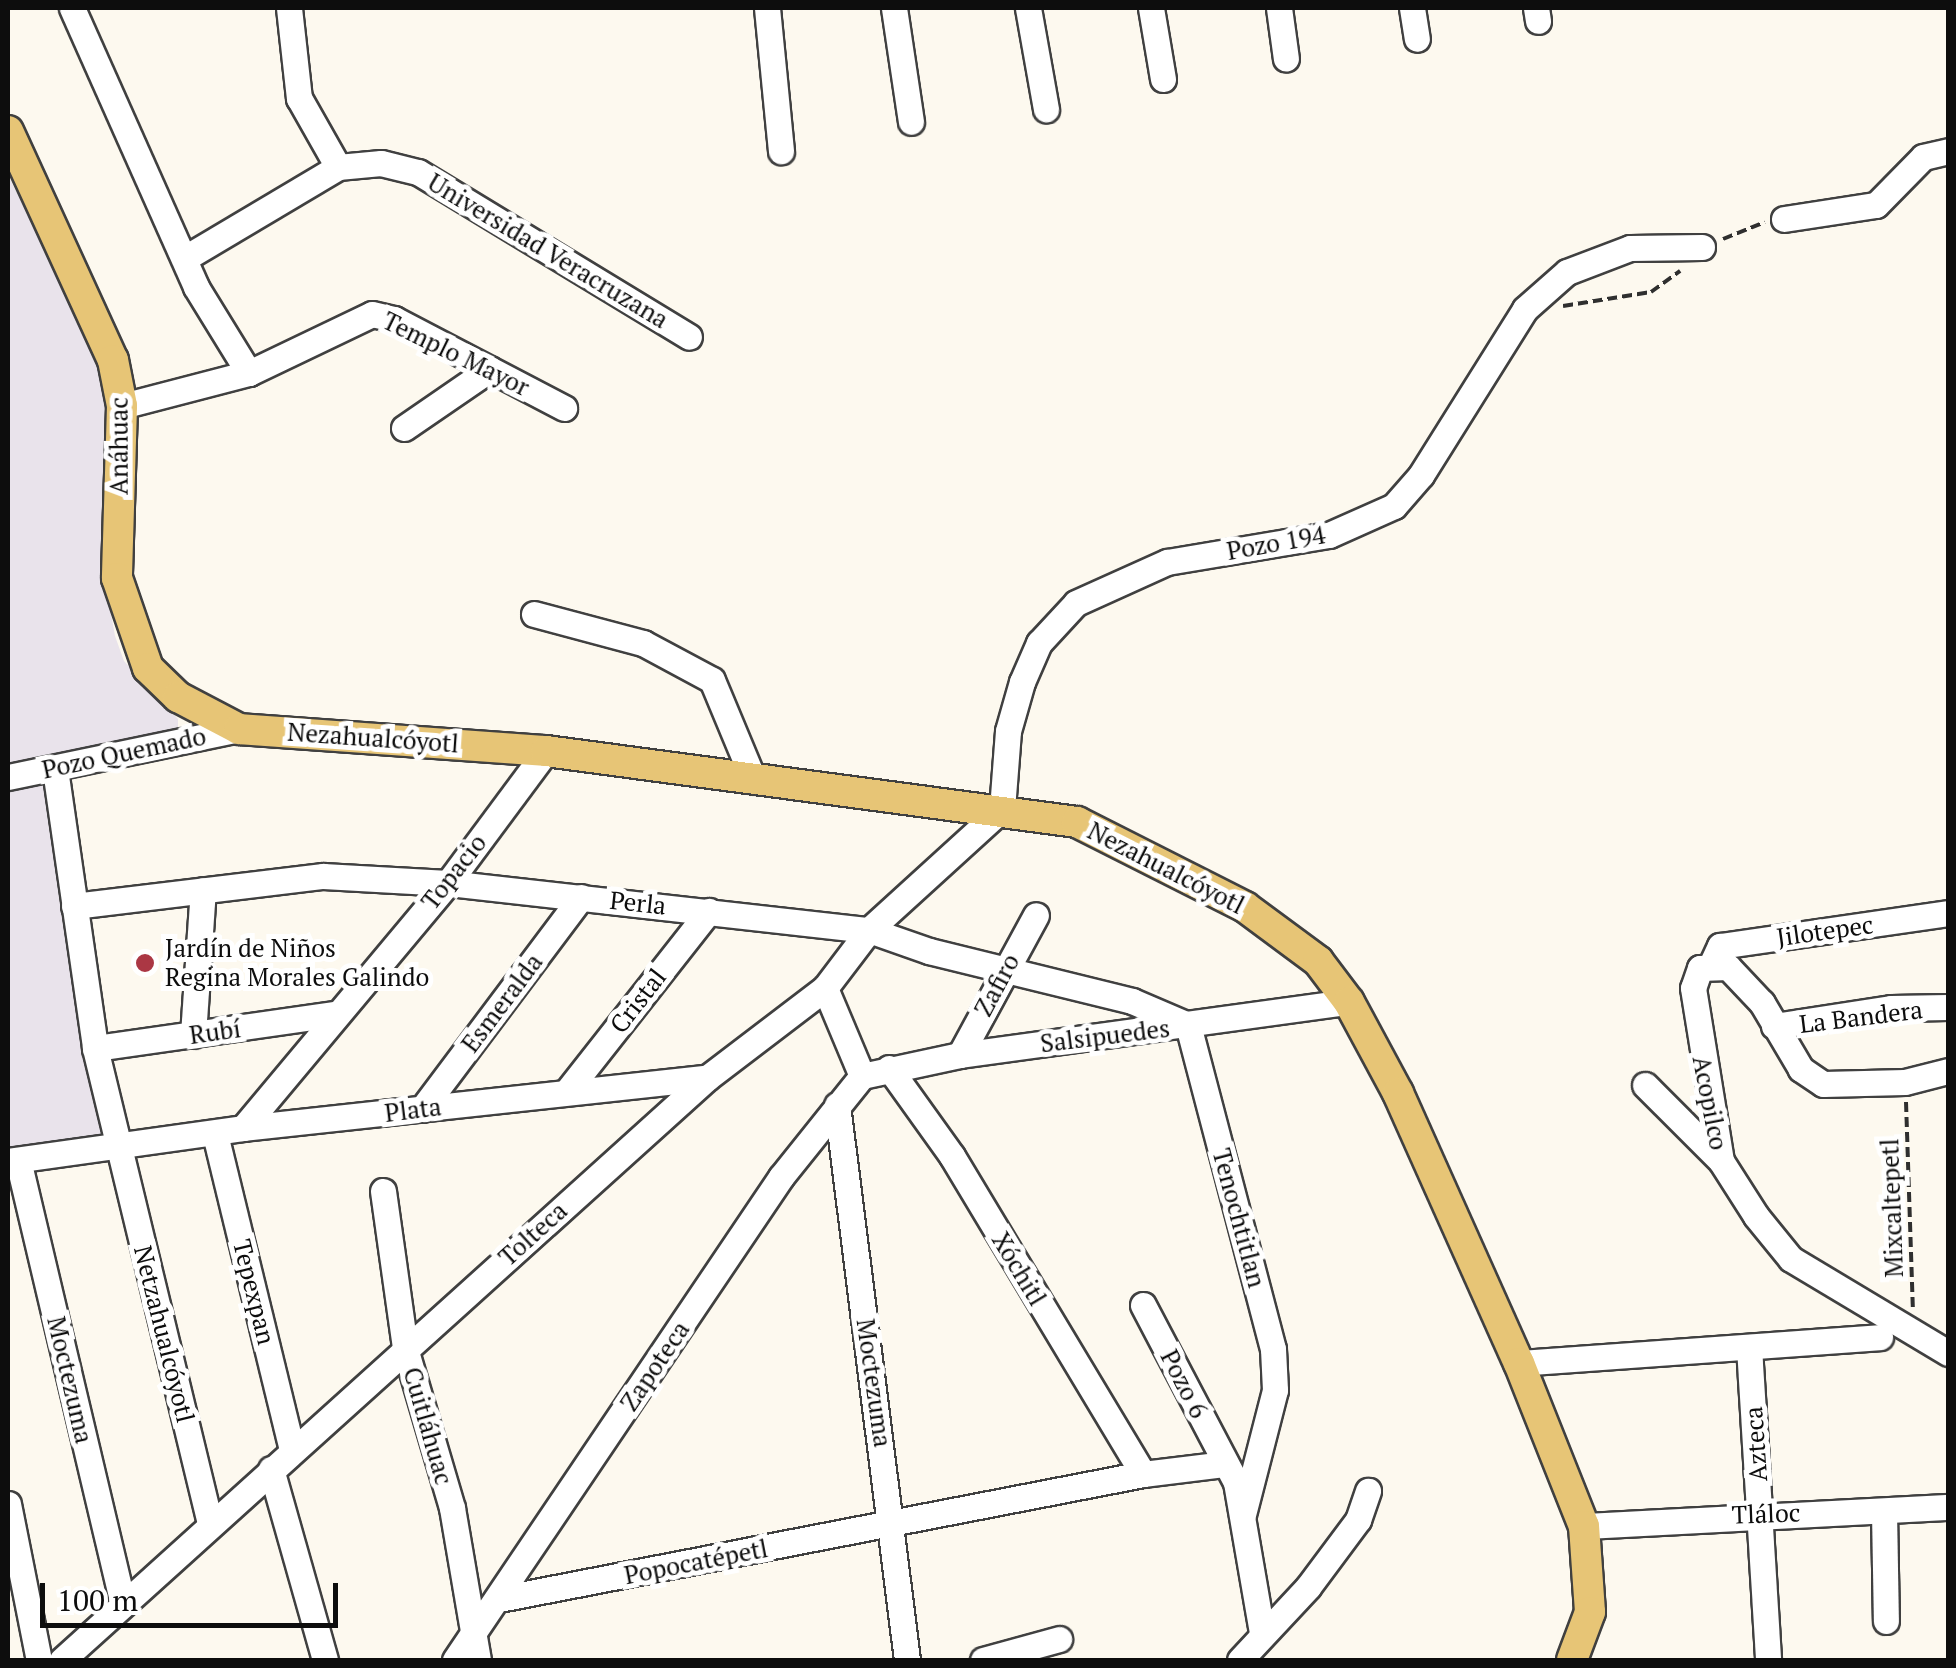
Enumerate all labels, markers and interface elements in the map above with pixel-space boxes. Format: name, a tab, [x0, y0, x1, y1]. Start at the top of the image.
street label: Universidad Veracruzana	[422, 167, 674, 335]
street label: Templo Mayor	[378, 306, 534, 402]
street label: Anáhuac	[104, 397, 134, 495]
street label: Pozo 194	[1224, 520, 1328, 566]
street label: Nezahualcóyotl	[286, 717, 460, 759]
street label: Pozo Quemado	[39, 721, 209, 785]
street label: Nezahualcóyotl	[1083, 816, 1249, 920]
street label: Topacio	[415, 828, 493, 916]
street label: Perla	[608, 885, 668, 921]
street label: Jilotepec	[1775, 909, 1875, 953]
place label: Jardín de Niños Regina Morales Galindo	[165, 934, 429, 993]
street label: Esmeralda	[455, 948, 549, 1058]
street label: Zafiro	[968, 949, 1026, 1021]
marker: Jardín de Niños Regina Morales Galindo	[134, 952, 156, 974]
street label: Cristal	[604, 963, 672, 1039]
street label: La Bandera	[1798, 995, 1924, 1039]
street label: Salsipuedes	[1039, 1013, 1171, 1059]
street label: Rubí	[187, 1014, 243, 1050]
street label: Acopilco	[1686, 1053, 1734, 1153]
street label: Plata	[383, 1092, 443, 1128]
street label: Mixcaltepetl	[1875, 1138, 1909, 1278]
street label: Tenochtitlan	[1206, 1145, 1272, 1291]
street label: Tolteca	[493, 1196, 573, 1272]
street label: Xóchitl	[986, 1227, 1052, 1311]
street label: Tepexpan	[226, 1236, 282, 1348]
street label: Netzahualcóyotl	[128, 1242, 200, 1426]
street label: Moctezuma	[41, 1314, 99, 1446]
street label: Zapoteca	[614, 1315, 696, 1417]
street label: Moctezuma	[850, 1317, 898, 1449]
street label: Pozo 6	[1154, 1345, 1214, 1423]
street label: Cuitláhuac	[397, 1364, 459, 1488]
street label: Azteca	[1738, 1405, 1774, 1483]
street label: Tláloc	[1731, 1498, 1801, 1530]
street label: Popocatépetl	[622, 1533, 770, 1591]
scale bar	[45, 1563, 342, 1625]
text: 100 m	[57, 1580, 138, 1620]

